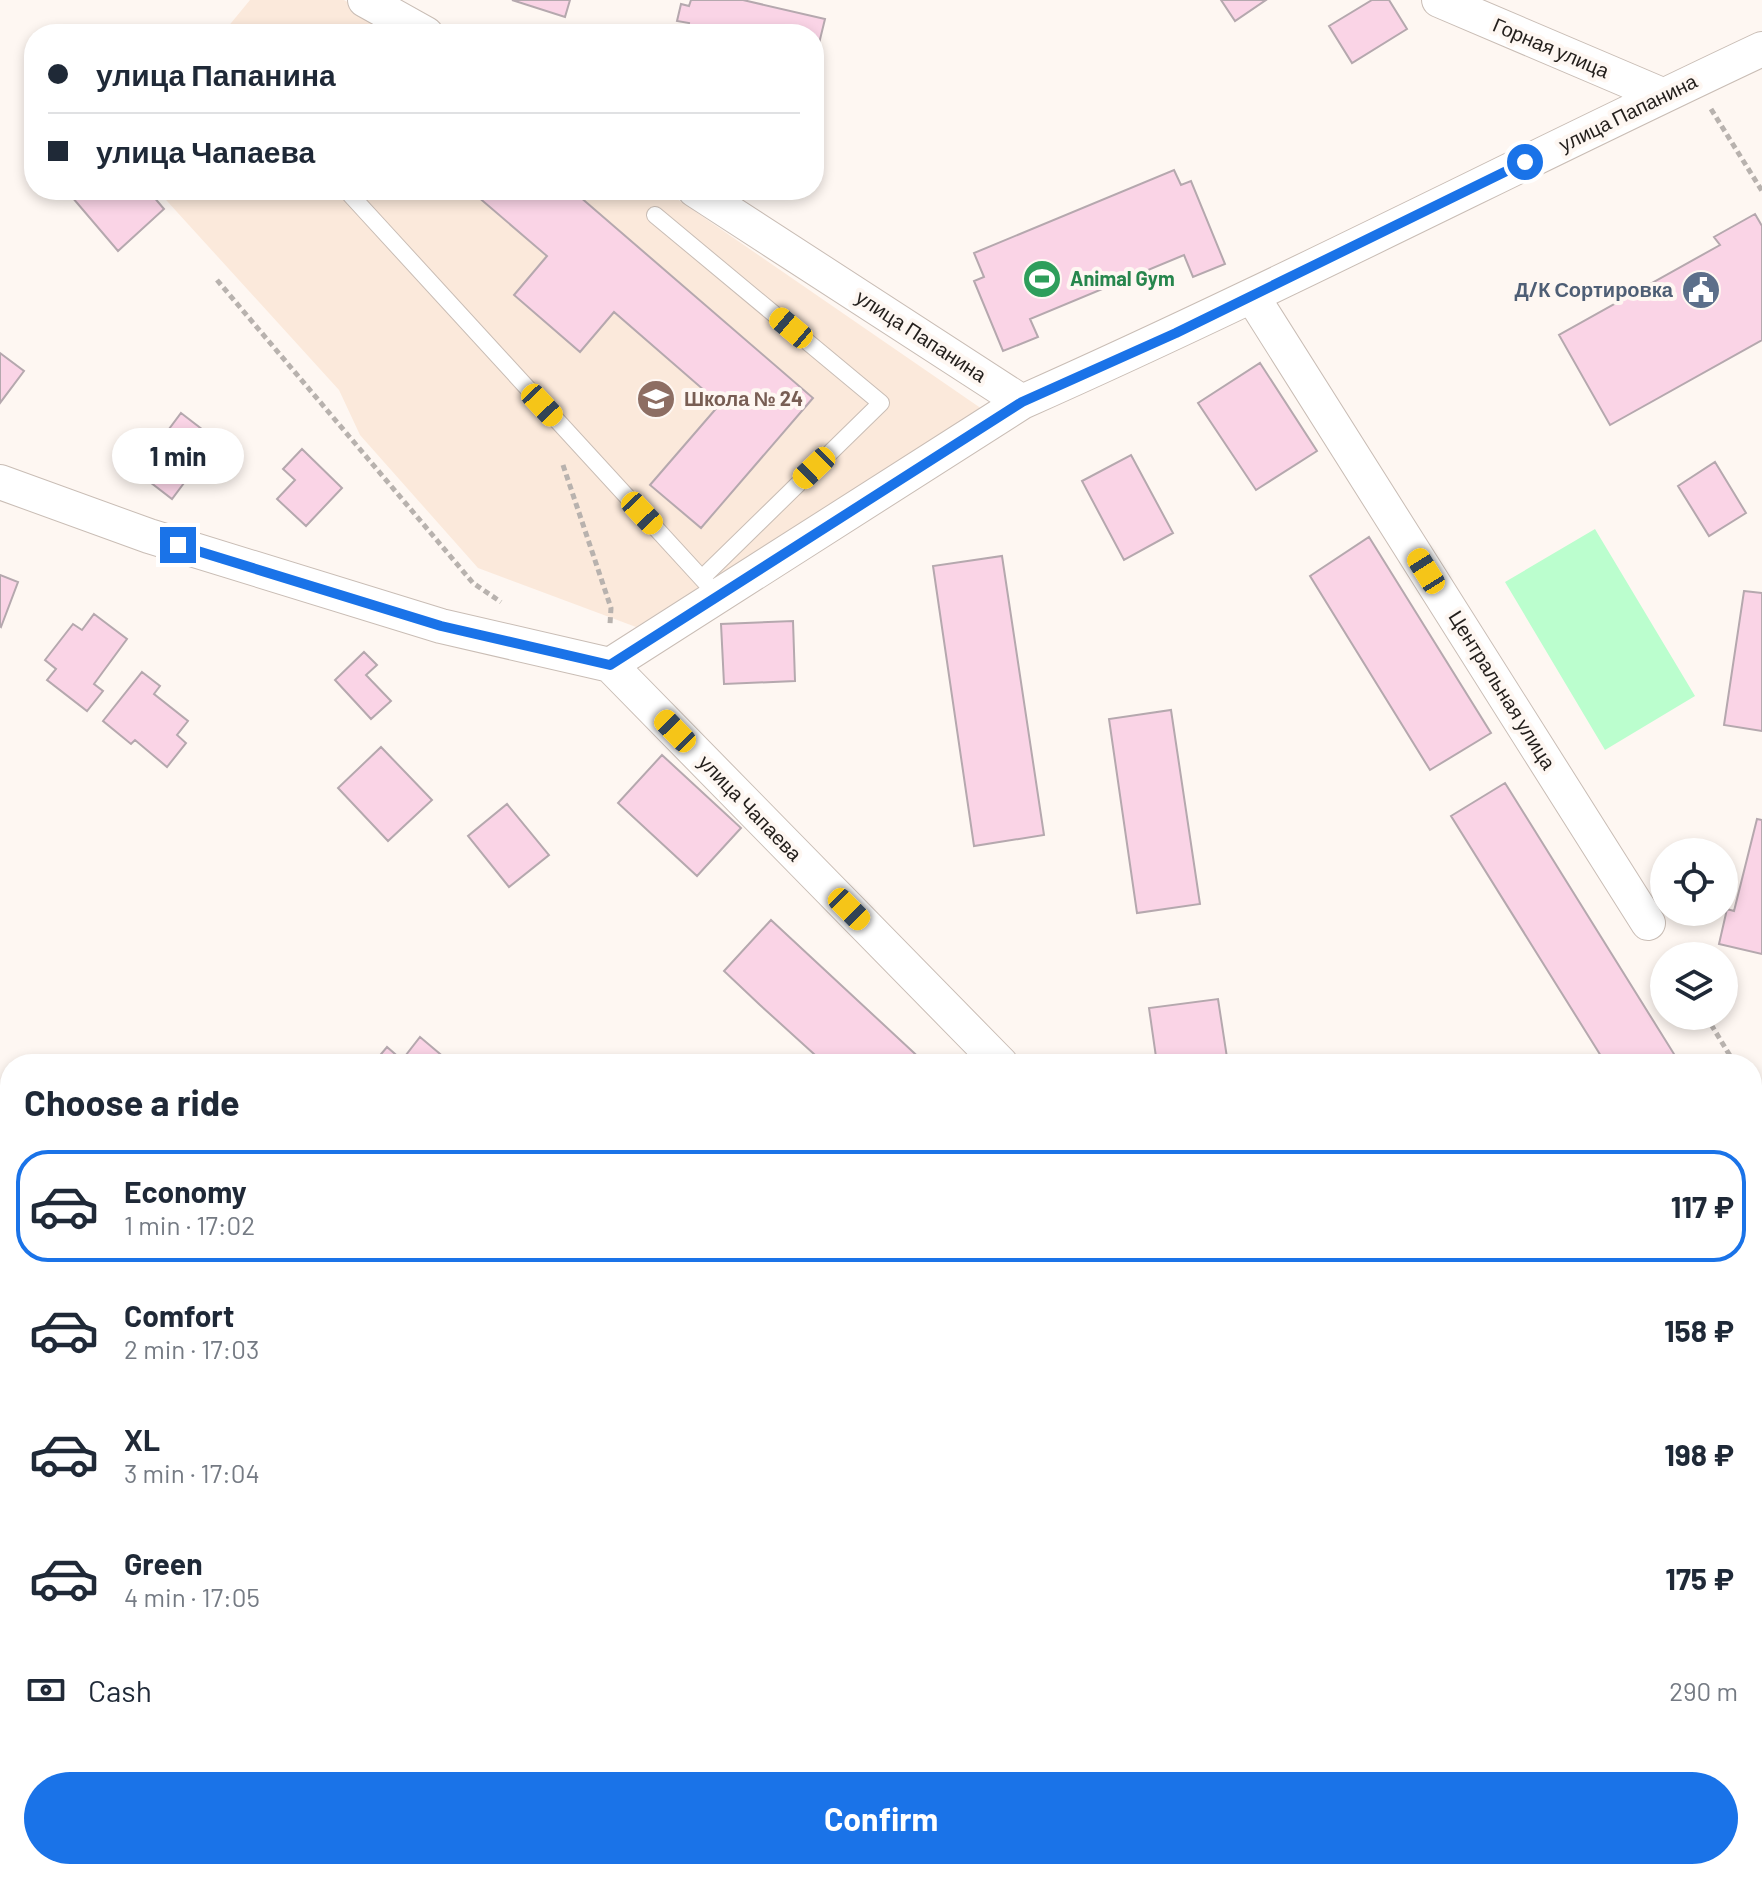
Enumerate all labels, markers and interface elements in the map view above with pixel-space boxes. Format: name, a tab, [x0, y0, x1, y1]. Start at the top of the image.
street label: Горная улица	[1490, 12, 1614, 83]
text: улица Папанина	[96, 56, 336, 92]
street label: улица Папанина	[1555, 68, 1701, 156]
text: улица Чапаева	[96, 133, 315, 169]
route start	[1507, 144, 1543, 180]
sports icon: Animal Gym	[1021, 258, 1063, 300]
place label: Animal Gym	[1070, 266, 1175, 290]
public building icon: Д/К Сортировка	[1680, 269, 1722, 311]
place label: Д/К Сортировка	[1515, 277, 1674, 301]
street label: улица Папанина	[852, 284, 992, 387]
car	[765, 303, 817, 353]
school or university icon: Школа № 24	[635, 378, 677, 420]
car	[517, 379, 567, 431]
place label: Школа № 24	[684, 386, 803, 410]
callout: 1 min	[112, 429, 244, 485]
text: 1 min	[150, 440, 206, 471]
car	[788, 443, 840, 493]
car	[617, 487, 667, 539]
route end	[160, 527, 196, 563]
car	[1403, 544, 1449, 598]
street label: Центральная улица	[1444, 606, 1562, 774]
car	[650, 705, 700, 757]
street label: улица Чапаева	[694, 749, 808, 866]
map controls	[1650, 838, 1738, 1030]
button: locate	[1650, 838, 1738, 926]
car	[824, 884, 874, 934]
button: layers	[1650, 942, 1738, 1030]
text: Choose a ride	[24, 1080, 240, 1123]
icon: car	[28, 1170, 100, 1242]
text: Economy	[124, 1173, 247, 1209]
text: 117 ₽	[1671, 1188, 1734, 1224]
text: 1 min · 17:02	[124, 1209, 255, 1240]
icon: car	[28, 1294, 100, 1366]
text: Comfort	[124, 1297, 234, 1333]
text: 158 ₽	[1664, 1312, 1734, 1348]
text: 2 min · 17:03	[124, 1333, 259, 1364]
icon: car	[28, 1418, 100, 1490]
text: XL	[124, 1421, 160, 1457]
text: 198 ₽	[1664, 1436, 1734, 1472]
text: 3 min · 17:04	[124, 1457, 260, 1488]
icon: car	[28, 1542, 100, 1614]
text: Green	[124, 1545, 203, 1581]
text: 175 ₽	[1665, 1560, 1734, 1596]
text: 4 min · 17:05	[124, 1581, 260, 1612]
icon: cash	[24, 1668, 68, 1712]
text: Cash	[88, 1672, 152, 1708]
text: 290 m	[1669, 1675, 1738, 1706]
button: Confirm	[24, 1772, 1738, 1864]

